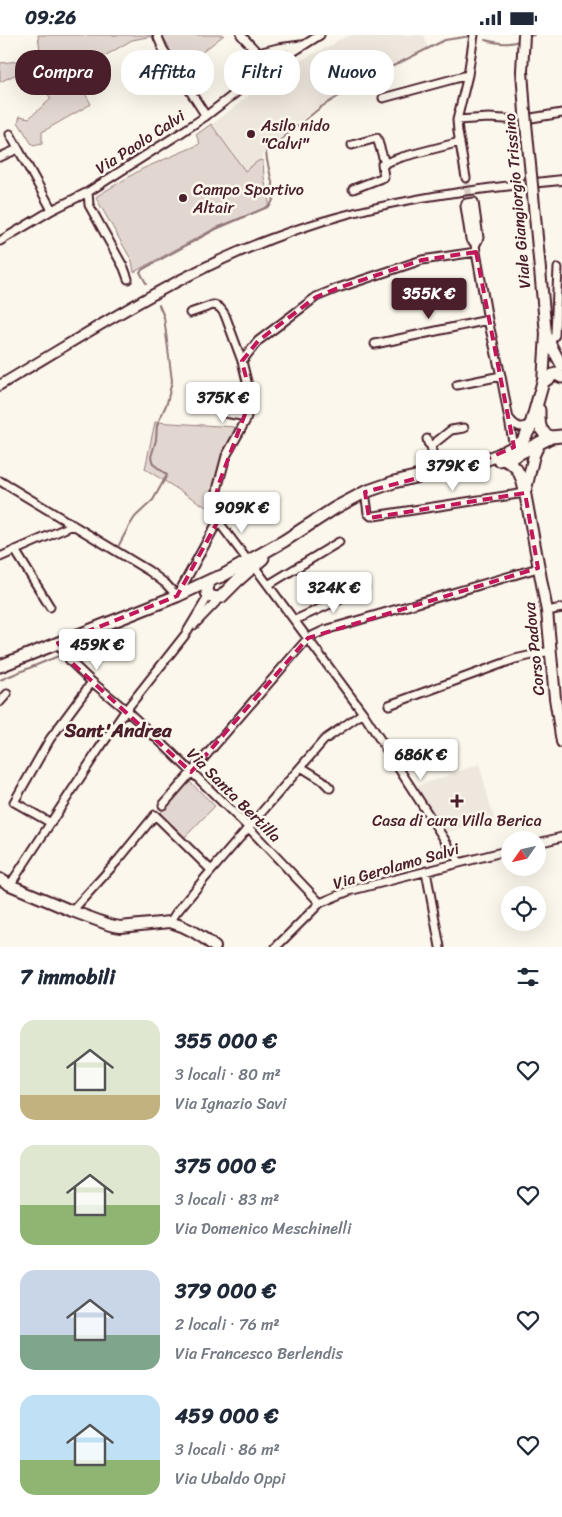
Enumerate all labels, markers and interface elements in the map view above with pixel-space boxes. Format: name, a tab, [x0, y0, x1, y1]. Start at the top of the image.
text: 09:26	[25, 1, 76, 34]
chip: Compra	[15, 50, 111, 95]
chip: Affitta	[121, 50, 214, 95]
chip: Filtri	[224, 50, 300, 95]
chip: Nuovo	[310, 50, 394, 95]
street label: Via Paolo Calvi	[89, 102, 191, 182]
place label: Asilo nido "Calvi"	[260, 111, 330, 158]
street label: Viale Giangiorgio Trissino	[495, 112, 539, 290]
marker: Asilo nido "Calvi"	[245, 128, 257, 140]
place label: Campo Sportivo Altair	[192, 175, 304, 222]
marker: Campo Sportivo Altair	[177, 192, 189, 204]
pin: 355K €	[388, 277, 470, 320]
text: 355K €	[403, 279, 455, 308]
pin: 375K €	[182, 381, 264, 424]
text: 375K €	[197, 383, 249, 412]
pin: 379K €	[412, 449, 494, 492]
text: 379K €	[427, 451, 479, 480]
pin: 909K €	[201, 491, 283, 534]
text: 909K €	[215, 493, 269, 522]
pin: 324K €	[293, 571, 375, 614]
text: 324K €	[308, 573, 360, 602]
street label: Corso Padova	[515, 600, 553, 697]
pin: 459K €	[56, 629, 138, 671]
text: 459K €	[70, 630, 124, 659]
district label: Sant'Andrea	[63, 714, 172, 747]
pin: 686K €	[380, 739, 462, 781]
street label: Via Santa Bertilla	[179, 740, 289, 850]
text: 686K €	[395, 740, 447, 769]
marker: Casa di cura Villa Berica	[450, 794, 464, 808]
place label: Casa di cura Villa Berica	[372, 806, 542, 835]
north arrow	[501, 831, 546, 876]
map controls	[501, 831, 546, 931]
street label: Via Gerolamo Salvi	[330, 834, 463, 898]
button: locate	[501, 886, 546, 931]
text: 7 immobili	[20, 958, 115, 996]
icon: filters	[514, 963, 542, 991]
text: 355 000 €	[175, 1022, 277, 1060]
icon: home	[60, 1040, 120, 1100]
icon: heart	[514, 1056, 542, 1084]
text: 3 locali · 80 m²	[175, 1060, 281, 1089]
text: Via Ignazio Savi	[175, 1089, 286, 1118]
text: 375 000 €	[175, 1147, 276, 1185]
icon: home	[60, 1165, 120, 1225]
icon: heart	[514, 1181, 542, 1209]
text: 3 locali · 83 m²	[175, 1185, 279, 1214]
text: Via Domenico Meschinelli	[175, 1214, 352, 1243]
text: 379 000 €	[175, 1272, 276, 1310]
icon: home	[60, 1290, 120, 1350]
icon: heart	[514, 1306, 542, 1334]
text: 2 locali · 76 m²	[175, 1310, 280, 1339]
text: Via Francesco Berlendis	[175, 1339, 343, 1368]
text: 459 000 €	[175, 1397, 279, 1435]
icon: home	[60, 1415, 120, 1475]
icon: heart	[514, 1431, 542, 1459]
text: 3 locali · 86 m²	[175, 1435, 280, 1464]
text: Via Ubaldo Oppi	[175, 1464, 285, 1493]

